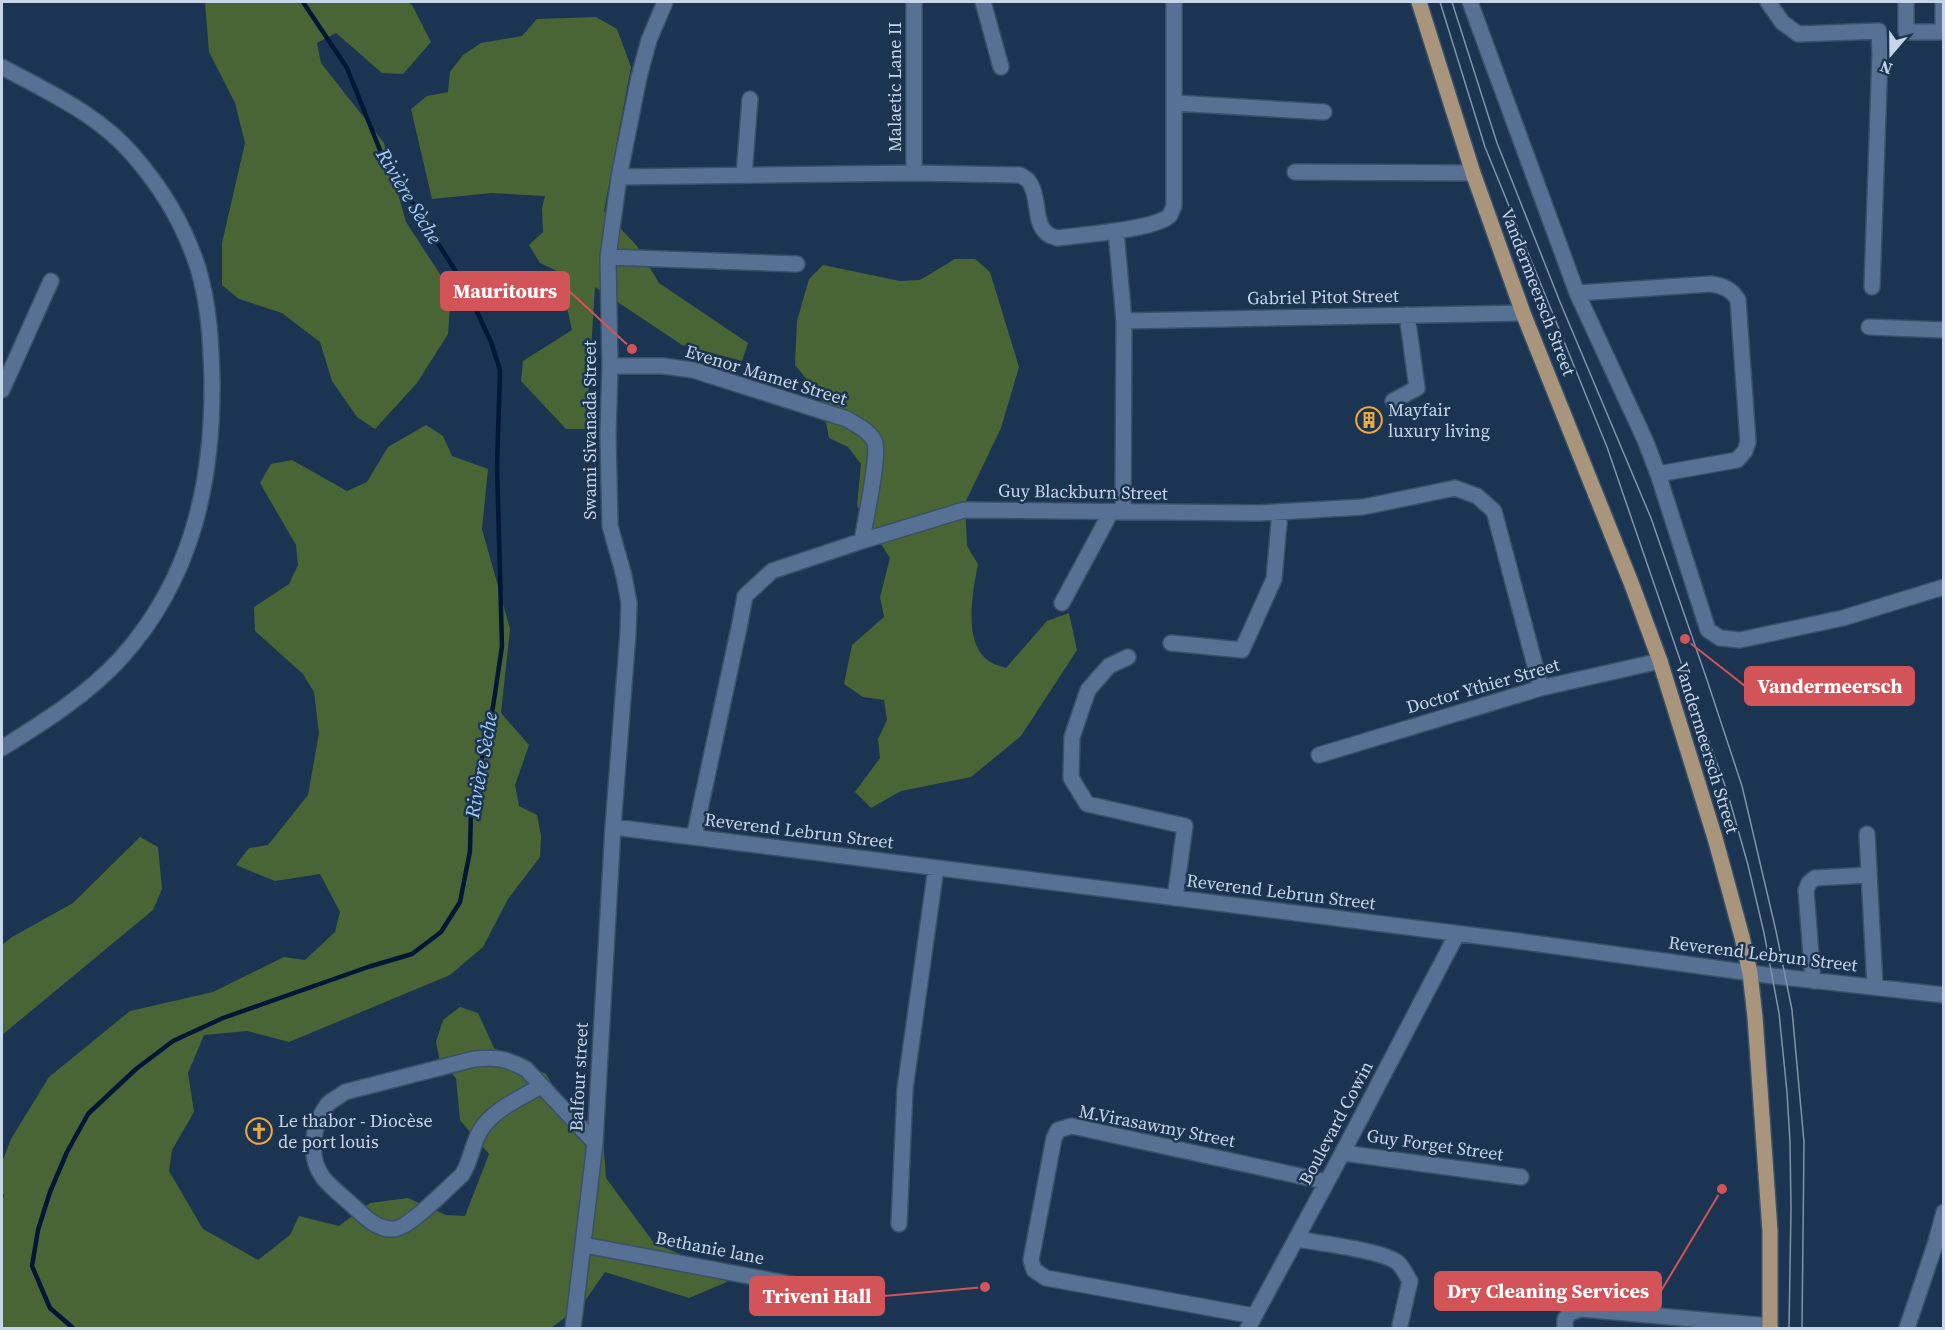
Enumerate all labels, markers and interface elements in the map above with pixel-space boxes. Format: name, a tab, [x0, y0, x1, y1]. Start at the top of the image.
street label: Malaetic Lane II	[882, 22, 907, 152]
north arrow	[1861, 24, 1921, 84]
text: N	[1876, 56, 1895, 80]
water label: Rivière Sèche	[369, 142, 449, 249]
street label: Vandermeersch Street	[1495, 204, 1582, 379]
callout: Mauritours	[441, 272, 569, 310]
text: Mauritours	[453, 277, 557, 305]
street label: Gabriel Pitot Street	[1247, 283, 1399, 310]
street label: Evenor Mamet Street	[682, 338, 850, 411]
street label: Swami Sivanada Street	[577, 340, 602, 520]
place label: Mayfair luxury living	[1388, 397, 1490, 443]
building icon: Mayfair luxury living	[1354, 405, 1384, 435]
street label: Guy Blackburn Street	[998, 478, 1168, 505]
street label: Doctor Ythier Street	[1403, 652, 1563, 719]
street label: Vandermeersch Street	[1670, 659, 1745, 837]
callout: Vandermeersch	[1745, 667, 1914, 705]
text: Vandermeersch	[1757, 672, 1903, 700]
water label: Rivière Sèche	[458, 710, 504, 821]
street label: Reverend Lebrun Street	[703, 807, 895, 855]
street label: Reverend Lebrun Street	[1185, 868, 1377, 916]
street label: Reverend Lebrun Street	[1667, 930, 1859, 978]
street label: Balfour street	[563, 1022, 594, 1132]
street label: Boulevard Cowin	[1292, 1056, 1379, 1189]
street label: M.Virasawmy Street	[1077, 1098, 1238, 1153]
place label: Le thabor - Diocèse de port louis	[278, 1108, 433, 1154]
church icon: Le thabor - Diocèse de port louis	[244, 1116, 274, 1146]
street label: Guy Forget Street	[1365, 1123, 1505, 1166]
street label: Bethanie lane	[654, 1225, 767, 1270]
callout: Dry Cleaning Services	[1435, 1272, 1661, 1310]
callout: Triveni Hall	[750, 1277, 884, 1315]
text: Dry Cleaning Services	[1447, 1277, 1649, 1305]
text: Triveni Hall	[762, 1282, 872, 1310]

